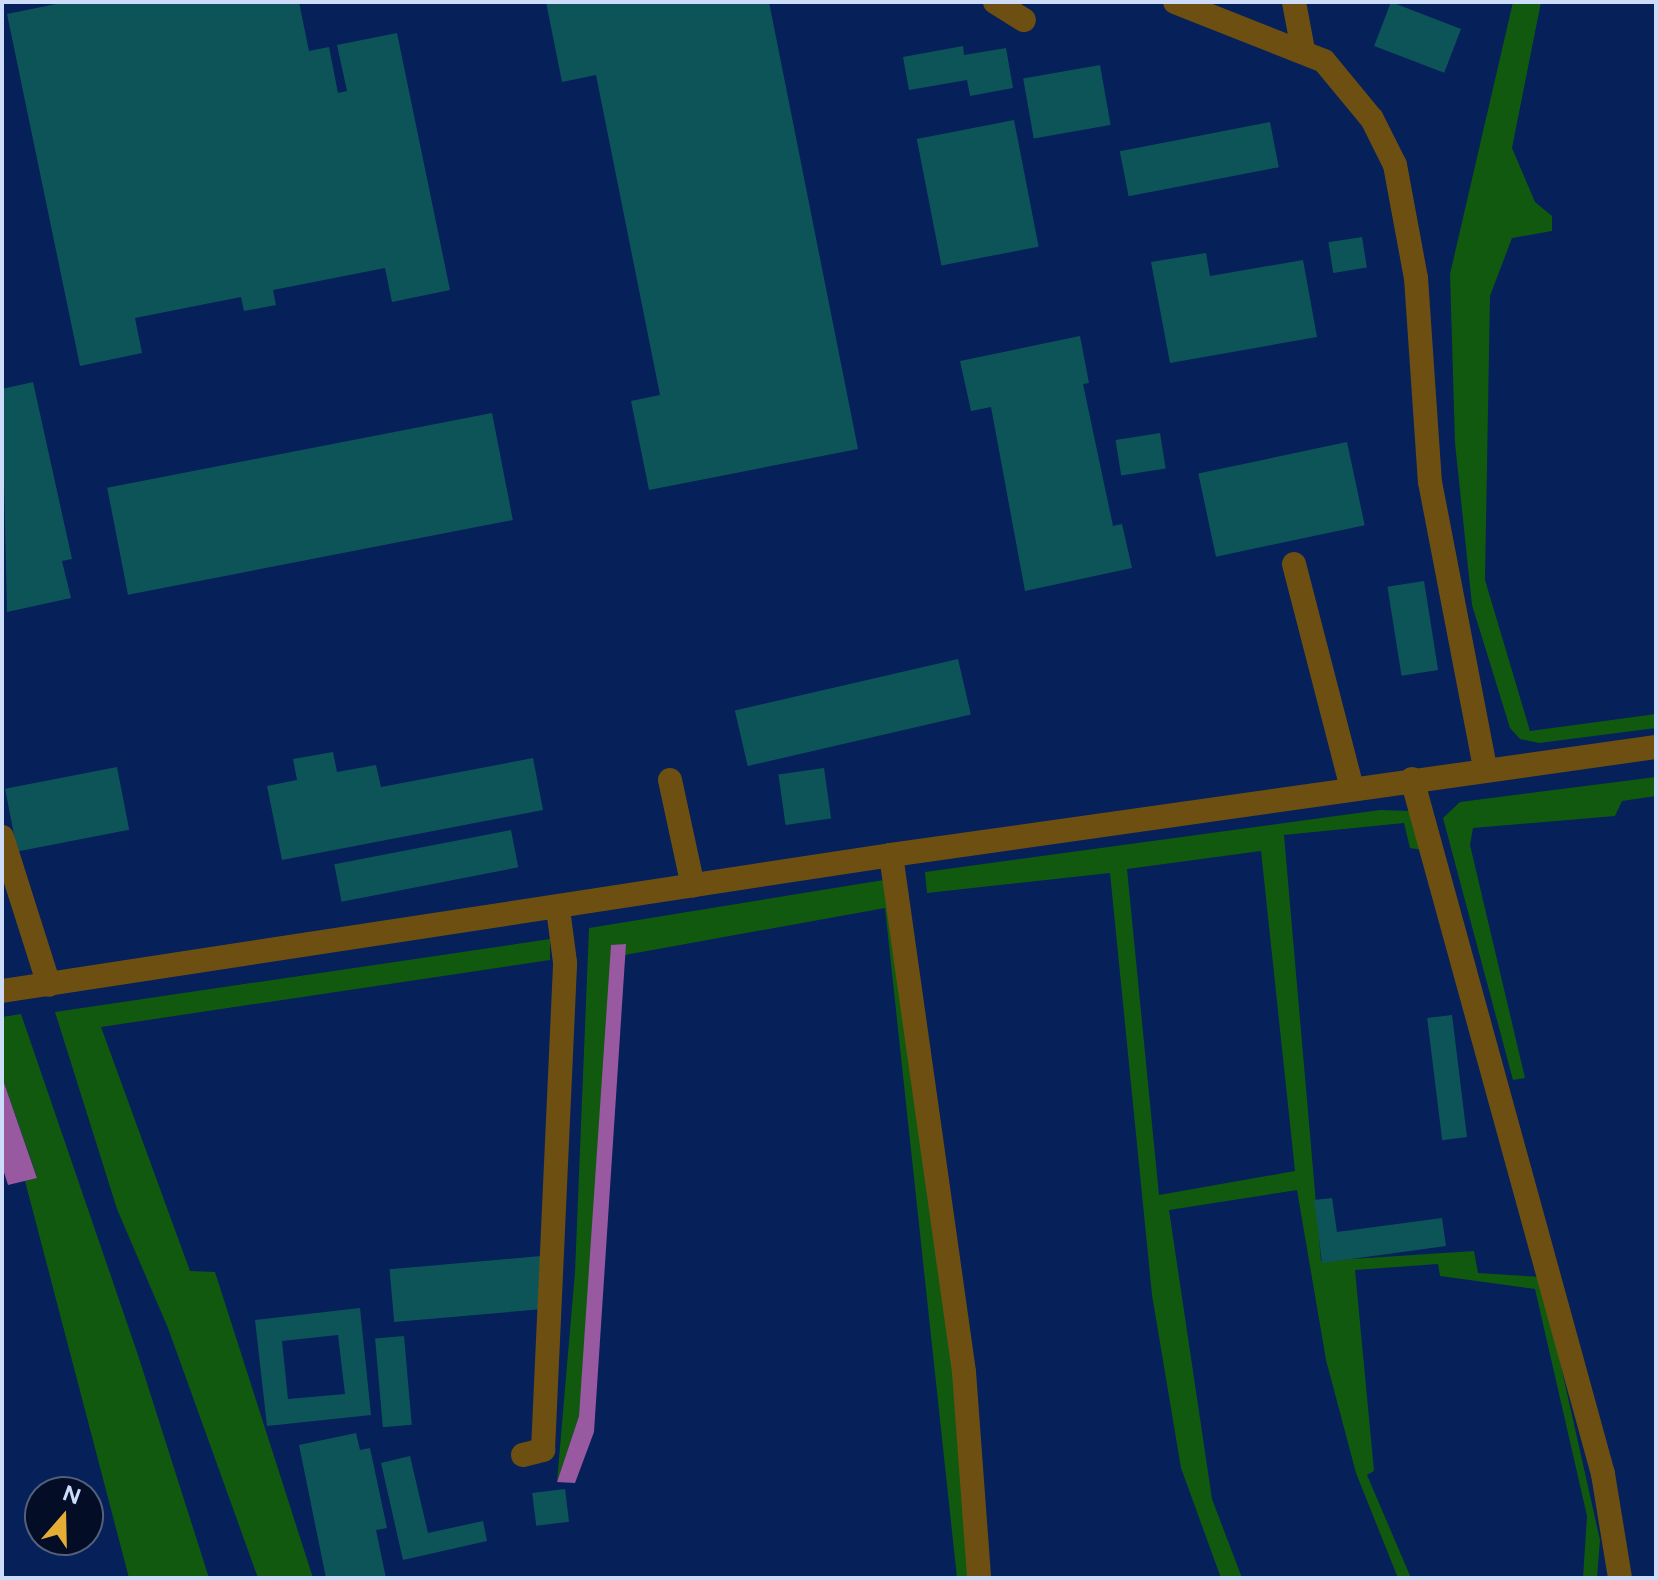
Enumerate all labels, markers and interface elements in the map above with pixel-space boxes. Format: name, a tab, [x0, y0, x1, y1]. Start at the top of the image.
north arrow	[24, 1476, 104, 1556]
text: N	[59, 1479, 84, 1510]

